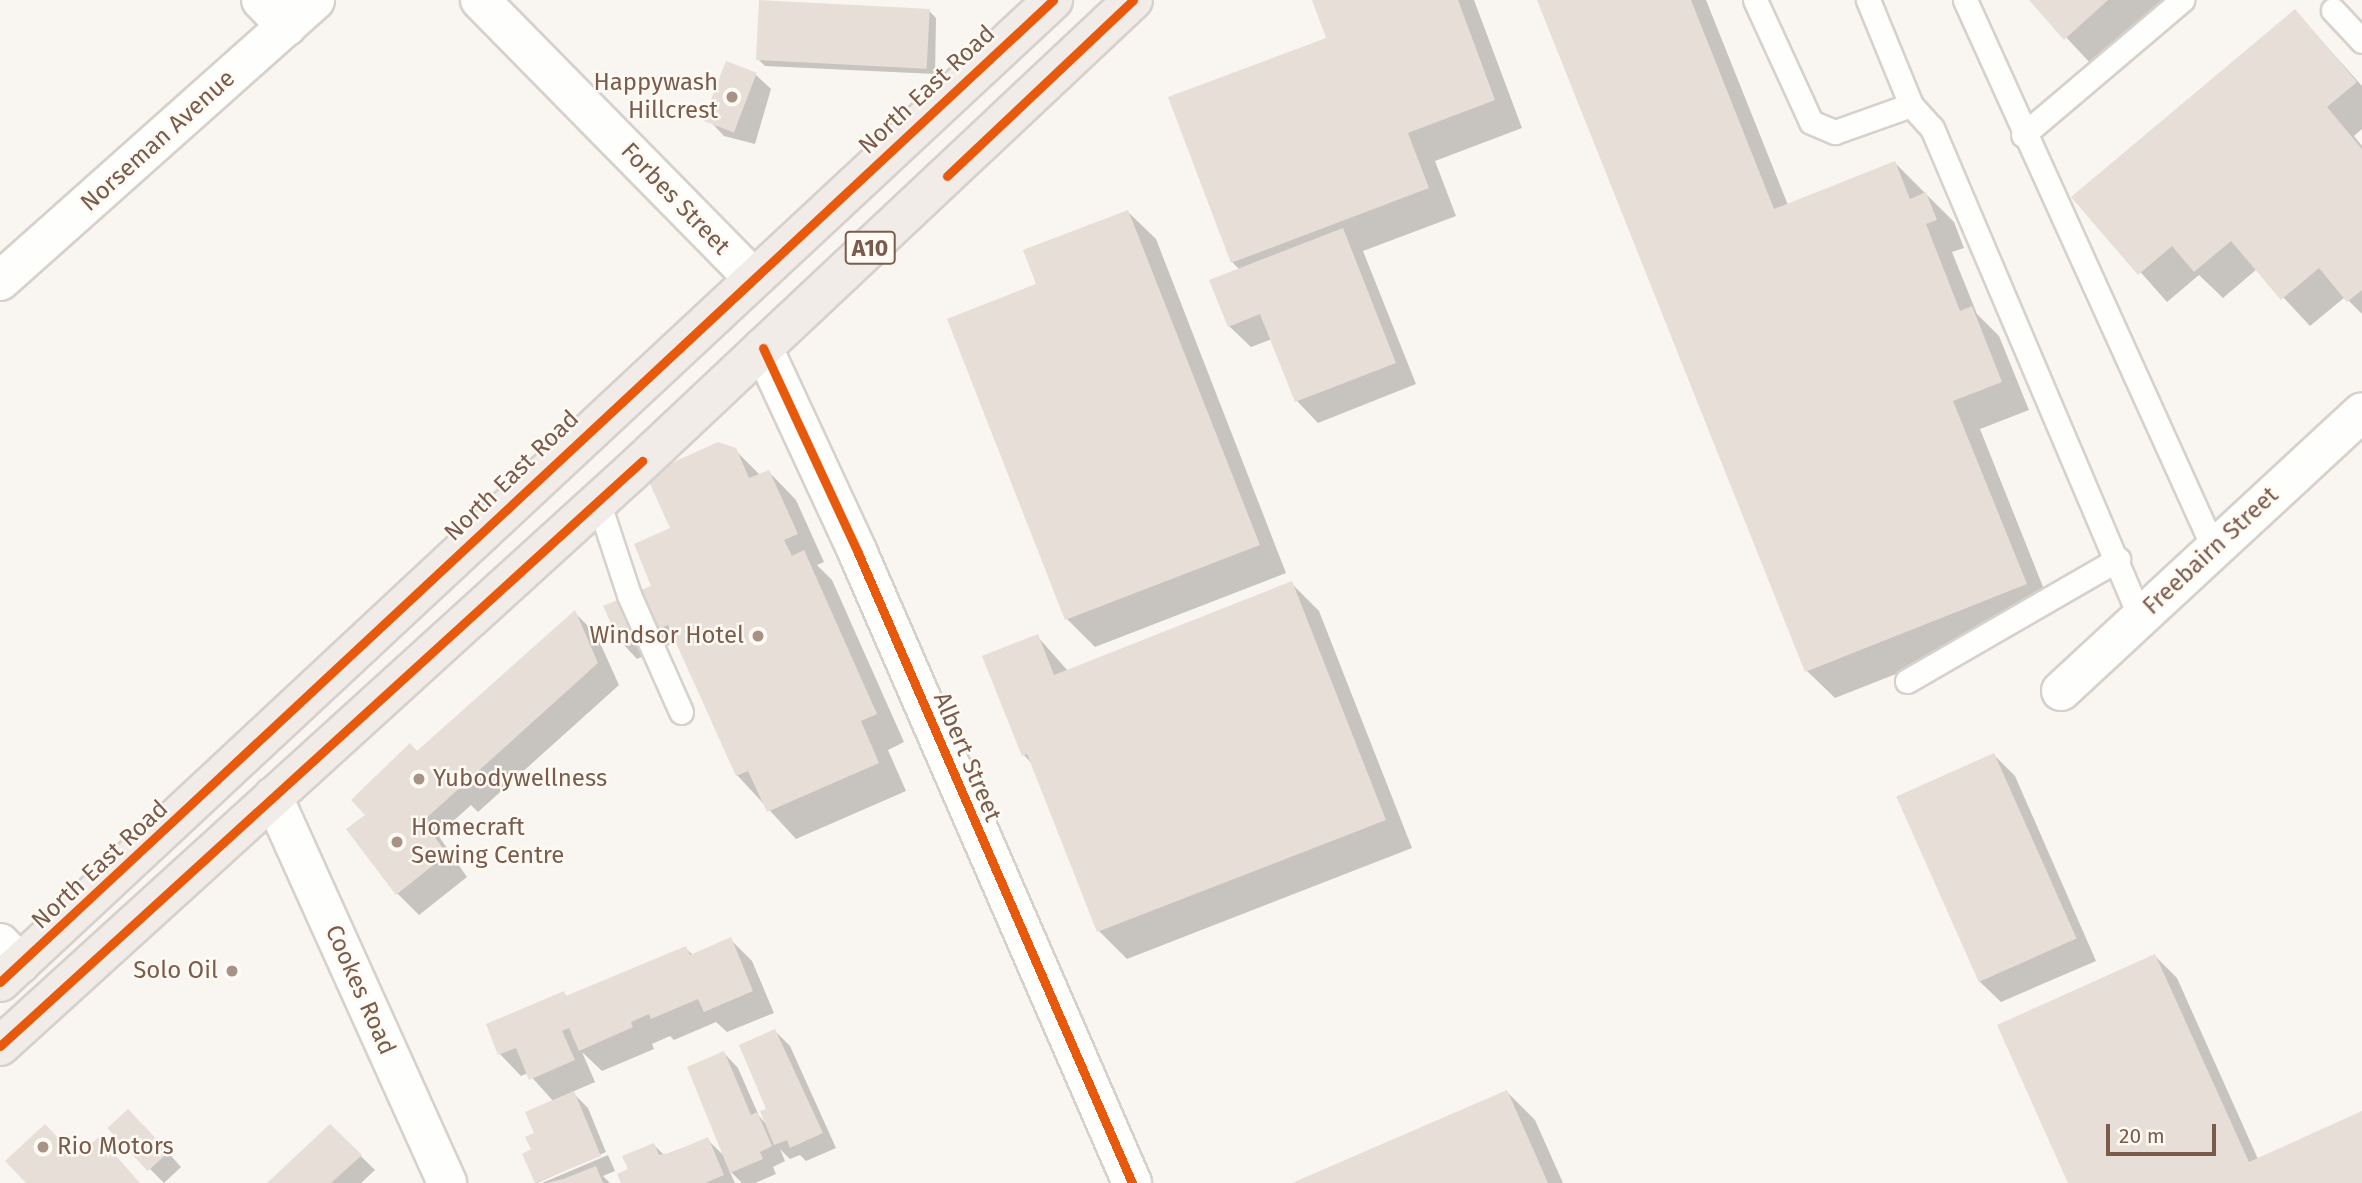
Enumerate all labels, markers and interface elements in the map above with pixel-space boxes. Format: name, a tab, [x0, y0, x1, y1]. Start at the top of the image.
street label: North East Road	[853, 20, 1001, 160]
street label: Norseman Avenue	[75, 64, 241, 218]
place label: Happywash Hillcrest	[593, 69, 718, 125]
marker: Happywash Hillcrest	[724, 89, 740, 105]
street label: Forbes Street	[615, 137, 735, 261]
road number: A10	[844, 229, 896, 268]
street label: North East Road	[439, 405, 585, 547]
street label: Freebairn Street	[2137, 481, 2285, 621]
place label: Windsor Hotel	[589, 622, 744, 650]
marker: Windsor Hotel	[750, 628, 766, 644]
street label: Albert Street	[927, 688, 1007, 826]
place label: Yubodywellness	[433, 765, 607, 793]
marker: Yubodywellness	[411, 771, 427, 787]
street label: North East Road	[26, 795, 174, 935]
place label: Homecraft Sewing Centre	[411, 814, 564, 870]
marker: Homecraft Sewing Centre	[389, 834, 405, 850]
street label: Cookes Road	[319, 921, 401, 1059]
place label: Solo Oil	[133, 957, 218, 985]
marker: Solo Oil	[224, 963, 240, 979]
scale bar	[2110, 1110, 2220, 1154]
text: 20 m	[2119, 1123, 2165, 1149]
place label: Rio Motors	[57, 1133, 174, 1161]
marker: Rio Motors	[35, 1139, 51, 1155]

